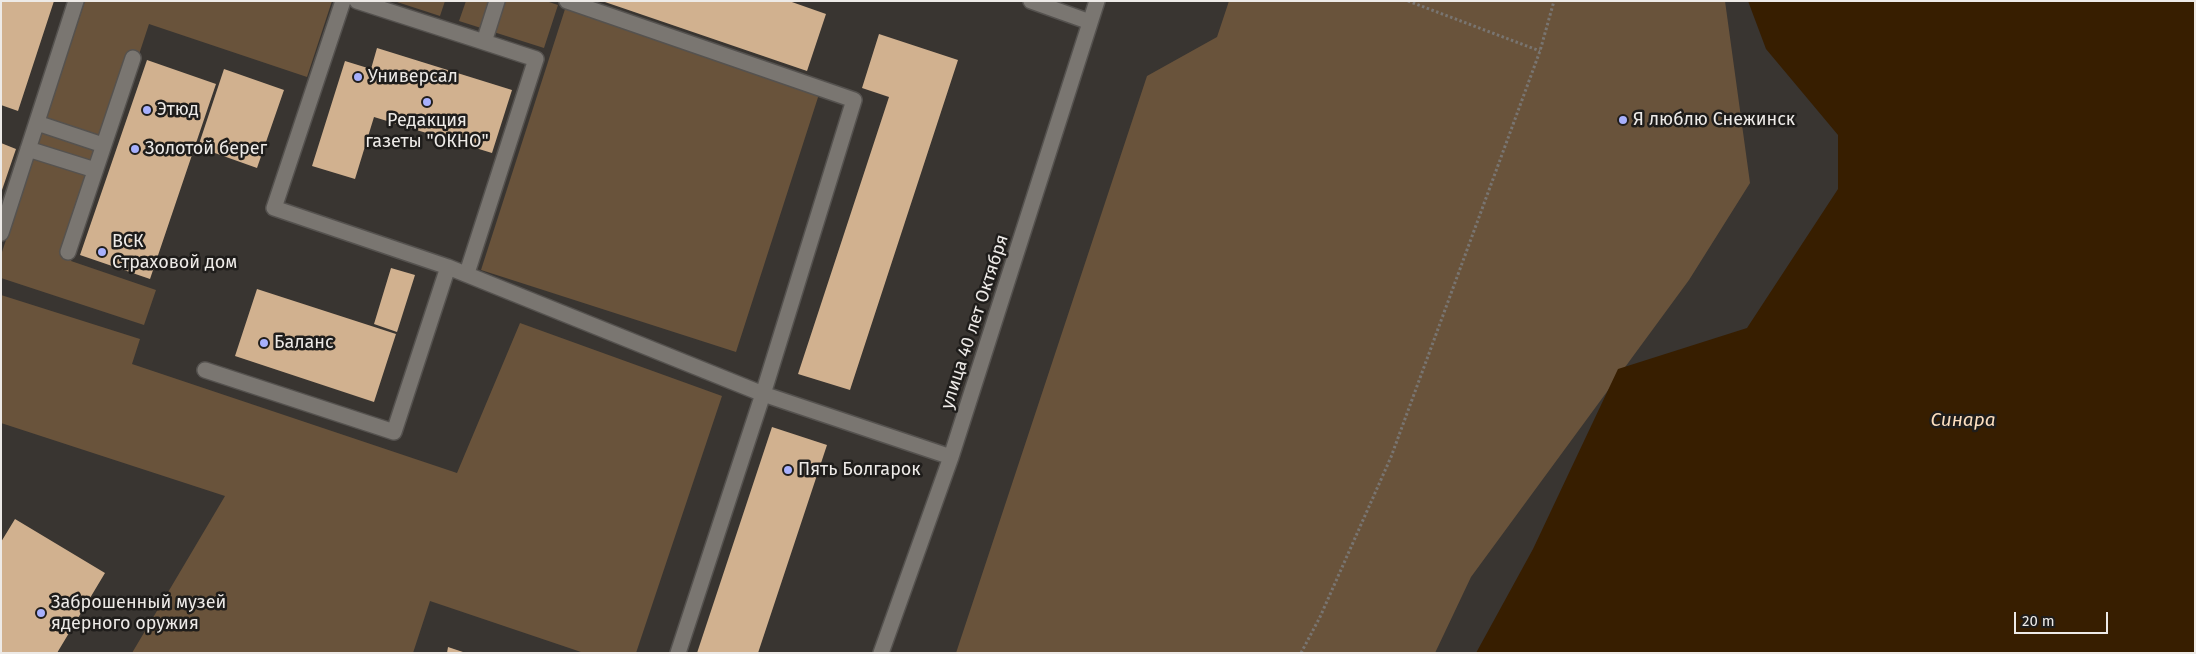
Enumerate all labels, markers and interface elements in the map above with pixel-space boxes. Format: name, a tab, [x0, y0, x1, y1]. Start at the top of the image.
place label: Универсал	[368, 66, 458, 88]
marker: Универсал	[352, 71, 364, 83]
marker: Редакция газеты "ОКНО"	[421, 96, 433, 108]
place label: Этюд	[157, 99, 199, 121]
marker: Этюд	[141, 104, 153, 116]
place label: Я люблю Снежинск	[1633, 109, 1795, 131]
place label: Редакция газеты "ОКНО"	[365, 110, 489, 152]
marker: Я люблю Снежинск	[1617, 114, 1629, 126]
place label: Золотой берег	[145, 138, 267, 160]
marker: Золотой берег	[129, 143, 141, 155]
place label: ВСК Страховой дом	[112, 231, 237, 274]
street label: улица 40 лет Октября	[937, 232, 1013, 412]
marker: ВСК Страховой дом	[96, 246, 108, 258]
place label: Баланс	[274, 332, 334, 354]
marker: Баланс	[258, 337, 270, 349]
water label: Синара	[1931, 410, 1995, 432]
place label: Пять Болгарок	[798, 459, 921, 481]
marker: Пять Болгарок	[782, 464, 794, 476]
place label: Заброшенный музей ядерного оружия	[51, 592, 226, 634]
scale bar	[2016, 602, 2110, 634]
marker: Заброшенный музей ядерного оружия	[35, 607, 47, 619]
text: 20 m	[2022, 612, 2055, 630]

